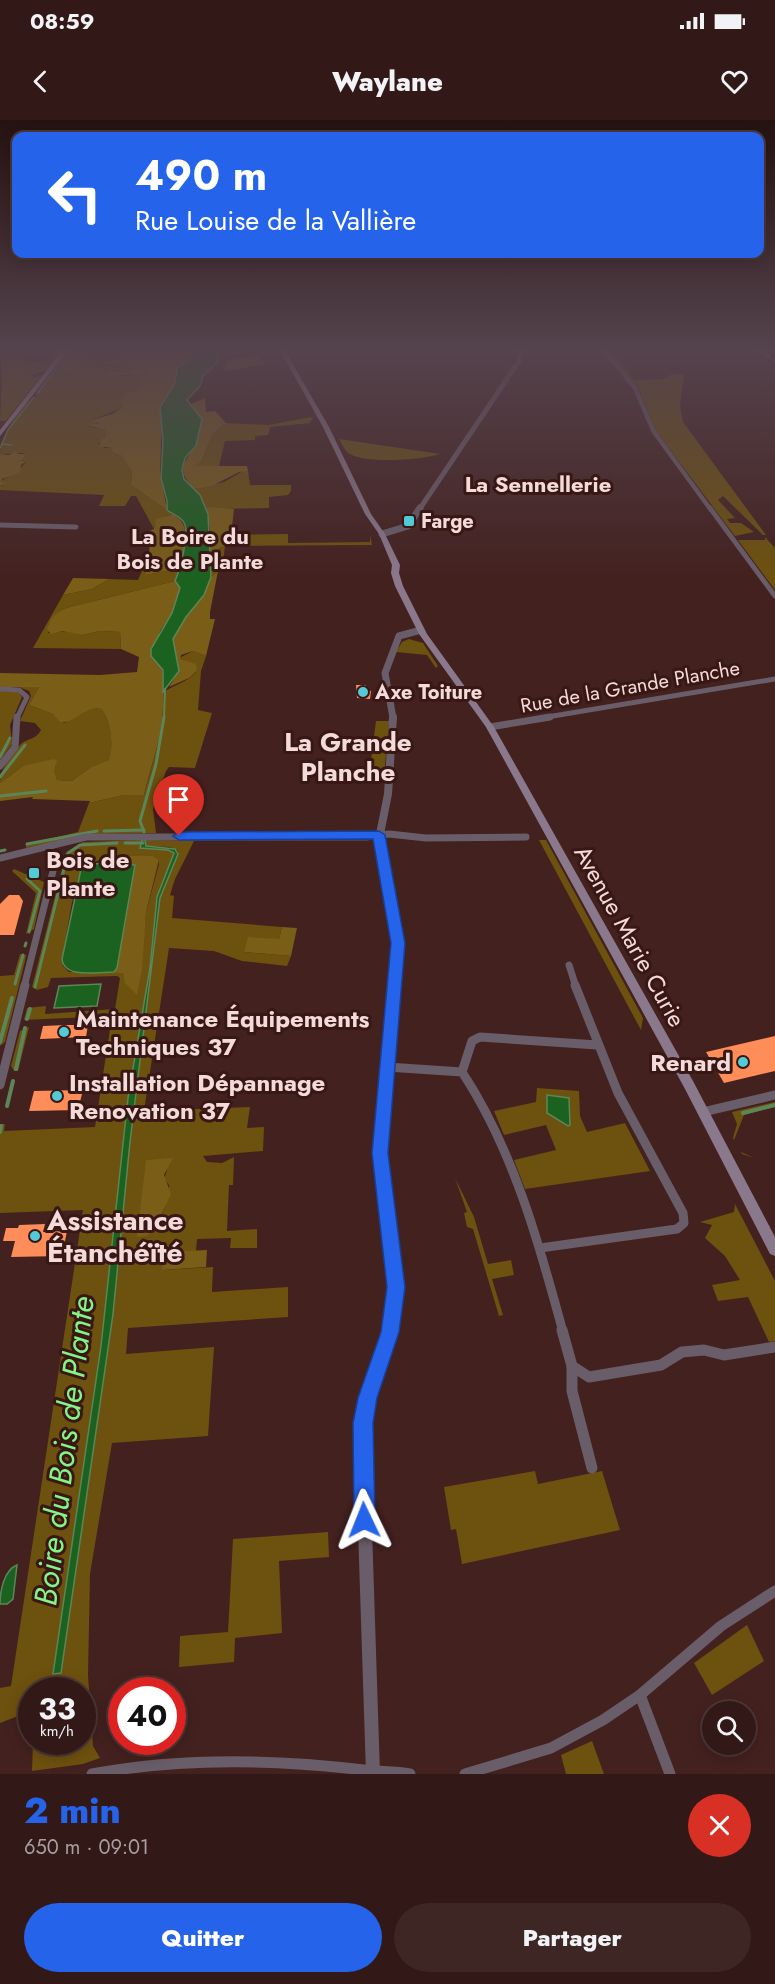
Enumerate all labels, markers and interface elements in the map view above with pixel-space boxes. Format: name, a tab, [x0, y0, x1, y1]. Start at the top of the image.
text: 08:59	[30, 5, 94, 37]
text: Waylane	[332, 62, 443, 101]
icon: back	[24, 65, 57, 98]
icon: heart	[718, 65, 751, 98]
text: 490 m	[135, 145, 267, 206]
icon: left	[36, 156, 114, 234]
text: Rue Louise de la Vallière	[135, 201, 416, 240]
district label: La Sennellerie	[465, 468, 611, 500]
place label: Farge	[421, 507, 474, 536]
marker: Farge	[402, 514, 416, 528]
district label: La Boire du Bois de Plante	[117, 520, 263, 577]
street label: Rue de la Grande Planche	[518, 653, 742, 721]
place label: Axe Toiture	[374, 678, 482, 707]
marker: Axe Toiture	[356, 685, 370, 699]
district label: La Grande Planche	[284, 723, 412, 791]
pin	[153, 774, 204, 836]
icon: arrive	[162, 783, 195, 816]
street label: Avenue Marie Curie	[566, 839, 694, 1033]
place label: Bois de Plante	[46, 842, 129, 905]
marker: Bois de Plante	[27, 866, 41, 880]
place label: Maintenance Équipements Techniques 37	[76, 1001, 370, 1064]
marker: Maintenance Équipements Techniques 37	[57, 1025, 71, 1039]
place label: Renard	[650, 1045, 731, 1080]
marker: Renard	[736, 1055, 750, 1069]
place label: Installation Dépannage Renovation 37	[69, 1065, 325, 1128]
marker: Installation Dépannage Renovation 37	[50, 1089, 64, 1103]
place label: Assistance Étanchéïté	[46, 1200, 184, 1273]
marker: Assistance Étanchéïté	[28, 1229, 42, 1243]
water label: Boire du Bois de Plante	[22, 1294, 106, 1608]
position arrow	[332, 1488, 396, 1552]
speed limit sign: 40	[108, 1677, 186, 1755]
text: 33	[38, 1687, 76, 1730]
map controls	[702, 1701, 756, 1755]
button: search	[702, 1701, 756, 1755]
text: km/h	[40, 1720, 74, 1742]
text: 2 min	[24, 1784, 121, 1836]
button: close	[688, 1794, 751, 1857]
text: 650 m · 09:01	[24, 1833, 149, 1862]
button: Quitter	[24, 1903, 382, 1972]
button: Partager	[394, 1903, 751, 1972]

